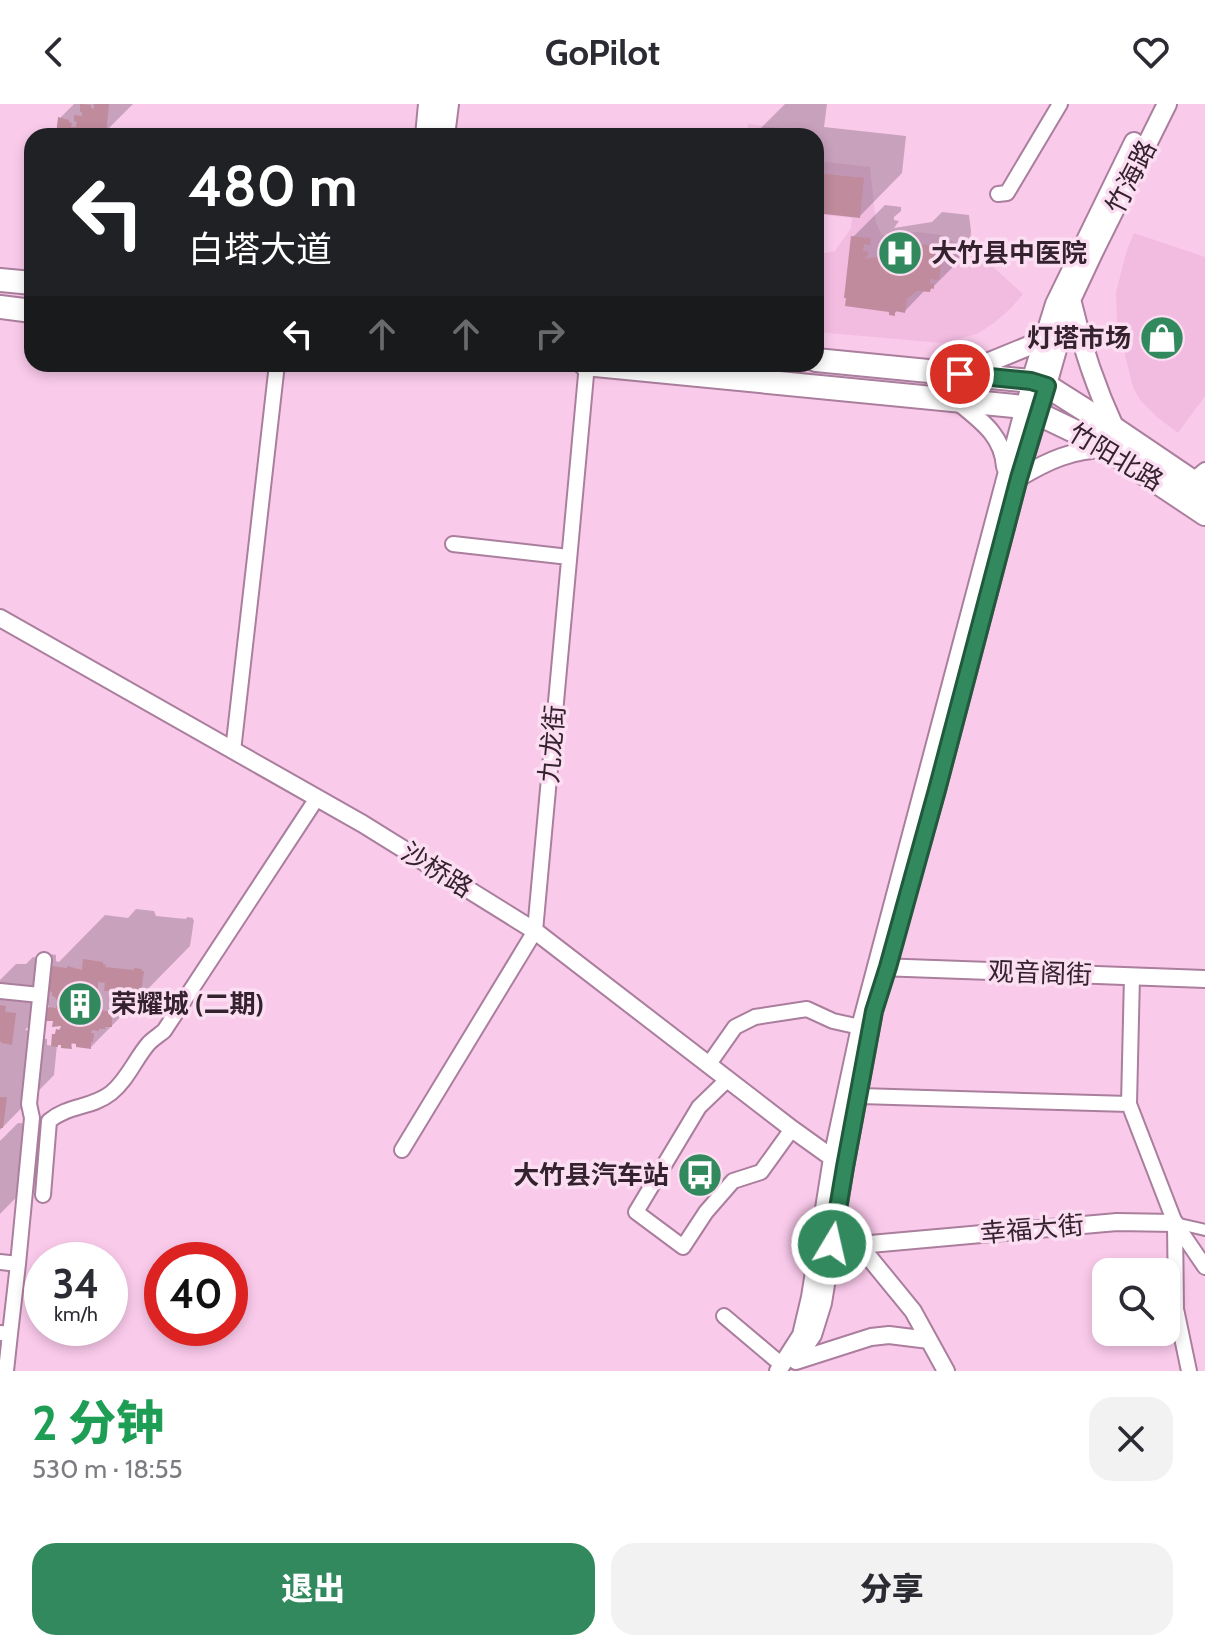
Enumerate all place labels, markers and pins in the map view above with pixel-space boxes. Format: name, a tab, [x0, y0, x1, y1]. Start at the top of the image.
hospital icon: 大竹县中医院	[876, 229, 924, 277]
place label: 大竹县中医院	[931, 237, 1087, 269]
shop icon: 灯塔市场	[1138, 314, 1186, 362]
place label: 灯塔市场	[1027, 322, 1131, 354]
pin	[926, 340, 994, 408]
building icon: 荣耀城 (二期)	[56, 980, 104, 1028]
place label: 荣耀城 (二期)	[111, 988, 264, 1020]
bus stop icon: 大竹县汽车站	[676, 1151, 724, 1199]
place label: 大竹县汽车站	[513, 1159, 669, 1191]

